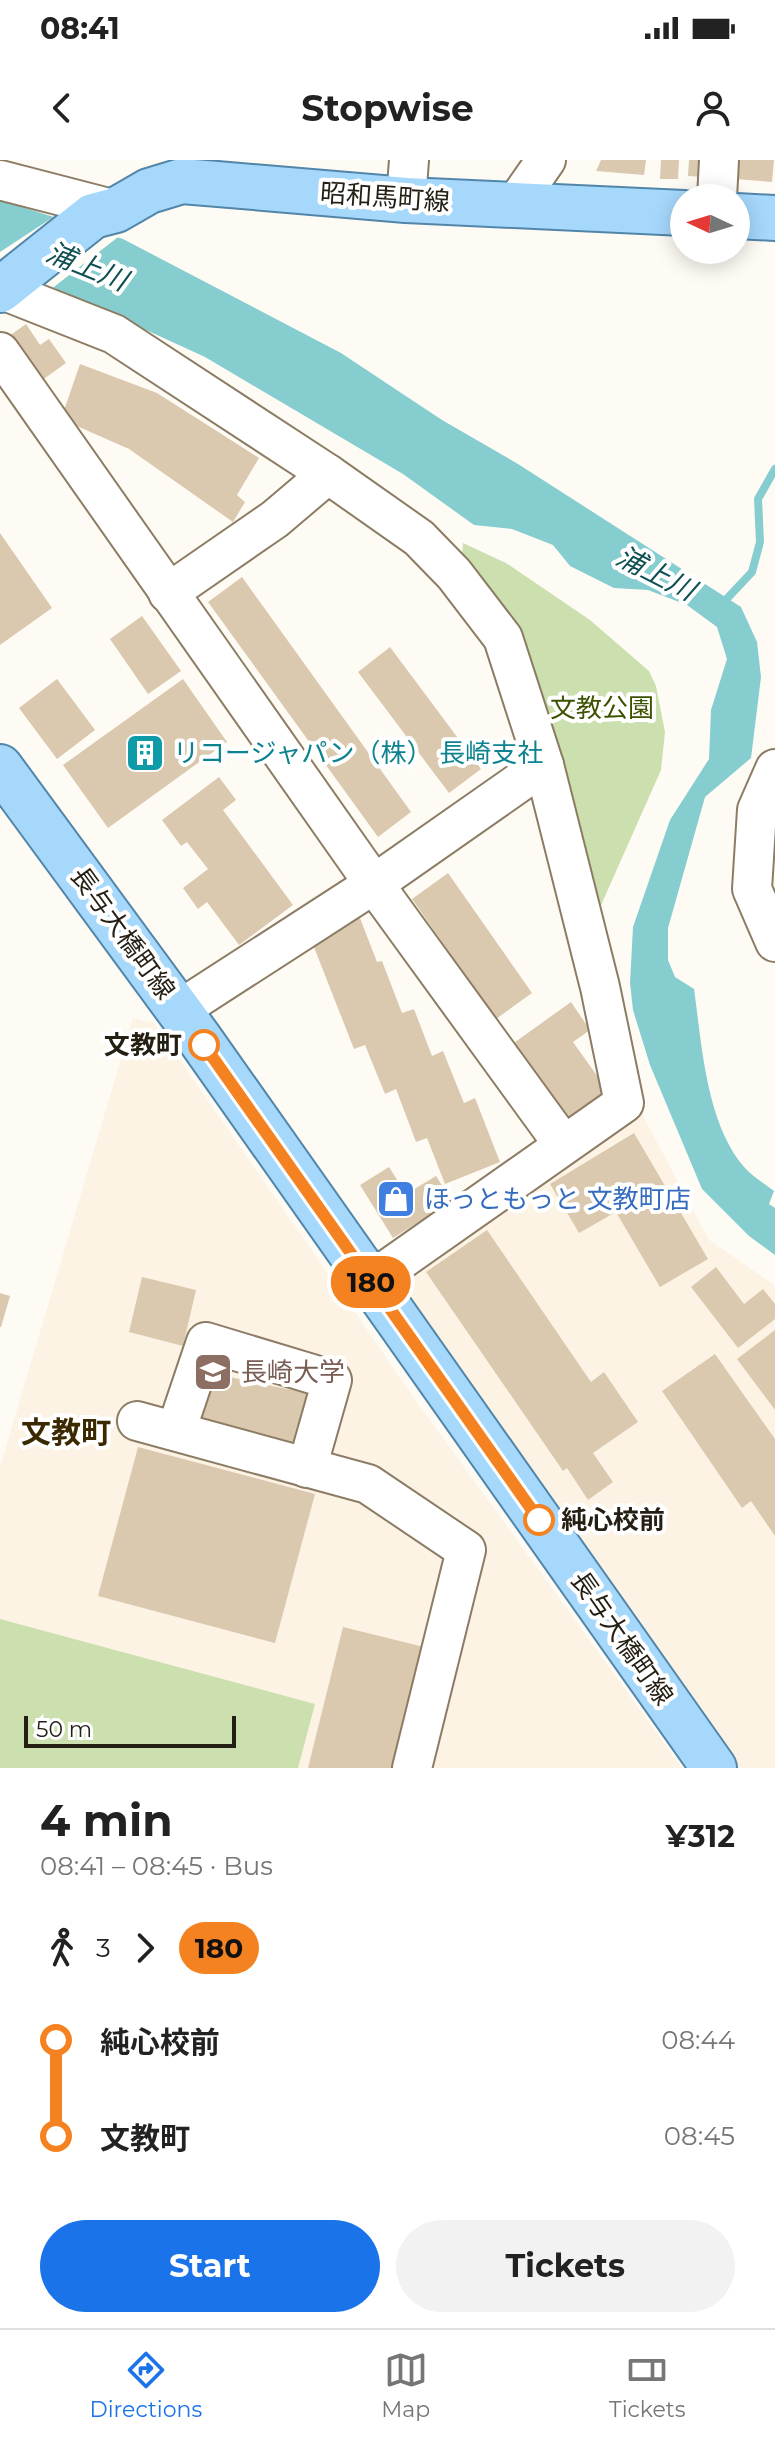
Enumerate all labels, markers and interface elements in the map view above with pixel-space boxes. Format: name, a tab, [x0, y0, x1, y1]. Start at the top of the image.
text: 08:41	[40, 10, 120, 47]
icon: back	[40, 86, 84, 130]
text: Stopwise	[301, 86, 474, 130]
icon: person	[691, 86, 735, 130]
street label: 昭和馬町線	[319, 177, 451, 217]
north arrow	[670, 184, 750, 264]
map controls	[670, 184, 750, 264]
water label: 浦上川	[42, 235, 135, 299]
water label: 浦上川	[611, 539, 704, 609]
park label: 文教公園	[550, 692, 654, 724]
building icon: リコージャパン（株） 長崎支社	[124, 732, 166, 774]
place label: リコージャパン（株） 長崎支社	[173, 737, 543, 769]
street label: 長与大橋町線	[64, 860, 182, 1006]
place label: 文教町	[104, 1029, 182, 1061]
marker: 文教町	[189, 1030, 219, 1060]
shop icon: ほっともっと 文教町店	[375, 1178, 417, 1220]
place label: ほっともっと 文教町店	[424, 1183, 691, 1215]
line badge: 180	[325, 1256, 417, 1308]
text: 180	[347, 1265, 395, 1299]
school or university icon: 長崎大学	[192, 1351, 234, 1393]
place label: 長崎大学	[241, 1356, 345, 1388]
district label: 文教町	[21, 1414, 111, 1451]
place label: 純心校前	[561, 1504, 665, 1536]
marker: 純心校前	[524, 1505, 554, 1535]
street label: 長与大橋町線	[564, 1565, 680, 1711]
scale bar	[24, 1712, 236, 1748]
text: 50 m	[36, 1716, 92, 1743]
text: 4 min	[40, 1793, 173, 1847]
text: ¥312	[665, 1818, 735, 1855]
text: 08:41 – 08:45 · Bus	[40, 1850, 273, 1882]
icon: walk	[40, 1926, 84, 1970]
icon: forward	[123, 1926, 167, 1970]
text: 180	[195, 1931, 243, 1965]
text: 3	[96, 1932, 111, 1964]
text: 純心校前	[100, 2024, 220, 2061]
text: 08:44	[661, 2024, 735, 2056]
text: 文教町	[100, 2120, 190, 2157]
text: 08:45	[664, 2120, 735, 2152]
button: Start	[40, 2220, 380, 2312]
button: Tickets	[396, 2220, 735, 2312]
tab: Directions	[89, 2348, 202, 2423]
tab: Map	[381, 2348, 430, 2423]
tab: Tickets	[609, 2348, 685, 2423]

